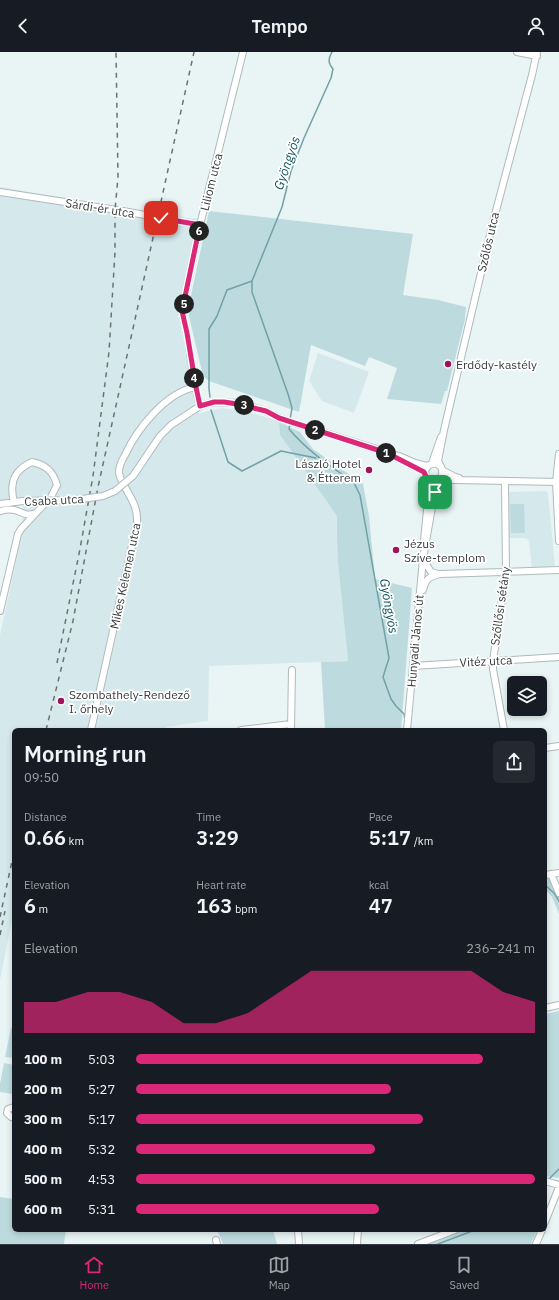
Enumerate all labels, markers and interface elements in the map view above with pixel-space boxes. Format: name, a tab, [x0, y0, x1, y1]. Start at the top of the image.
icon: back	[12, 15, 34, 37]
text: Tempo	[251, 15, 308, 38]
icon: person	[525, 15, 547, 37]
water label: Gyöngyös	[270, 134, 304, 192]
street label: Liliom utca	[197, 151, 226, 212]
street label: Sárdi-ér utca	[64, 195, 136, 221]
pin	[144, 201, 178, 235]
icon: check	[150, 207, 172, 229]
street label: Szőlős utca	[474, 210, 502, 274]
pin: 6	[189, 221, 209, 241]
text: 6	[196, 224, 202, 238]
pin: 5	[174, 294, 194, 314]
text: 5	[181, 297, 187, 311]
place label: Erdődy-kastély	[456, 357, 537, 372]
marker: Erdődy-kastély	[443, 359, 453, 369]
pin: 4	[184, 368, 204, 388]
text: 4	[191, 371, 197, 385]
pin: 3	[234, 395, 254, 415]
text: 3	[241, 398, 247, 412]
pin: 2	[305, 420, 325, 440]
text: 2	[312, 423, 318, 437]
pin: 1	[376, 443, 396, 463]
text: 1	[383, 446, 389, 460]
place label: László Hotel & Étterem	[295, 456, 361, 485]
marker: László Hotel & Étterem	[364, 465, 374, 475]
pin	[418, 475, 452, 509]
icon: arrive	[424, 481, 446, 503]
street label: Csaba utca	[24, 491, 85, 509]
street label: Mikes Kelemen utca	[106, 521, 144, 630]
place label: Jézus Szíve-templom	[404, 536, 486, 565]
marker: Jézus Szíve-templom	[391, 545, 401, 555]
street label: Szőllősi sétány	[487, 565, 513, 647]
water label: Gyöngyös	[376, 577, 402, 635]
street label: Hunyadi János út	[403, 594, 427, 688]
street label: Vitéz utca	[459, 652, 513, 670]
map controls	[507, 676, 547, 716]
button: layers	[507, 676, 547, 716]
place label: Szombathely-Rendező I. őrhely	[69, 687, 190, 716]
marker: Szombathely-Rendező I. őrhely	[56, 696, 66, 706]
text: Morning run	[24, 739, 147, 768]
button: share	[493, 741, 535, 783]
text: 09:50	[24, 769, 59, 786]
text: Distance	[24, 810, 67, 824]
text: Time	[196, 810, 221, 824]
text: Pace	[369, 810, 393, 824]
text: 0.66	[24, 824, 66, 851]
text: 3:29	[196, 824, 239, 851]
text: 5:17	[369, 824, 411, 851]
text: km	[66, 834, 84, 848]
text: /km	[411, 834, 433, 848]
text: Elevation	[24, 878, 70, 892]
text: Heart rate	[196, 878, 246, 892]
text: kcal	[369, 878, 389, 892]
text: 6	[24, 892, 36, 919]
text: 163	[196, 892, 232, 919]
text: 47	[369, 892, 393, 919]
text: m	[36, 902, 48, 916]
text: bpm	[232, 902, 257, 916]
text: Elevation	[24, 940, 78, 957]
text: 236–241 m	[466, 940, 535, 957]
text: 100 m	[24, 1051, 62, 1068]
text: 5:03	[88, 1051, 115, 1068]
text: 200 m	[24, 1081, 62, 1098]
text: 5:27	[88, 1081, 115, 1098]
text: 300 m	[24, 1111, 62, 1128]
text: 5:17	[88, 1111, 115, 1128]
text: 400 m	[24, 1141, 62, 1158]
text: 5:32	[88, 1141, 115, 1158]
text: 500 m	[24, 1171, 62, 1188]
text: 4:53	[88, 1171, 115, 1188]
text: 600 m	[24, 1201, 62, 1218]
text: 5:31	[88, 1201, 115, 1218]
tab: Home	[80, 1254, 109, 1292]
tab: Map	[268, 1254, 290, 1292]
tab: Saved	[449, 1254, 479, 1292]

